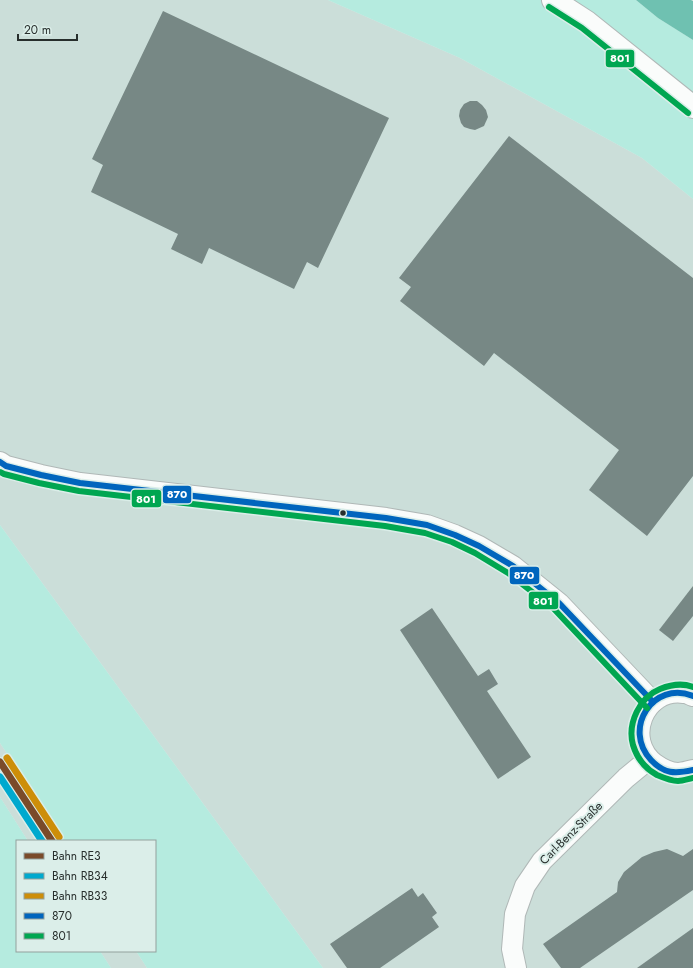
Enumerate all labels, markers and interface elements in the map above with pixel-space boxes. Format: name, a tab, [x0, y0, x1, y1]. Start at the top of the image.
scale bar	[18, 16, 77, 42]
text: 20 m	[24, 21, 51, 39]
line badge: 801	[605, 49, 635, 68]
text: 801	[610, 50, 630, 66]
line badge: 870	[162, 485, 192, 504]
text: 870	[167, 486, 187, 502]
line badge: 801	[131, 489, 162, 508]
text: 801	[136, 491, 156, 507]
unlabelled marker	[338, 508, 348, 518]
line badge: 870	[509, 566, 540, 585]
text: 870	[514, 567, 534, 583]
line badge: 801	[528, 591, 559, 610]
text: 801	[533, 593, 553, 609]
street label: Carl-Benz-Straße	[535, 797, 607, 869]
legend	[16, 840, 156, 952]
text: Bahn RE3	[52, 847, 101, 865]
text: Bahn RB34	[52, 867, 108, 885]
text: Bahn RB33	[52, 887, 108, 905]
text: 870	[52, 907, 72, 925]
text: 801	[52, 927, 71, 945]

